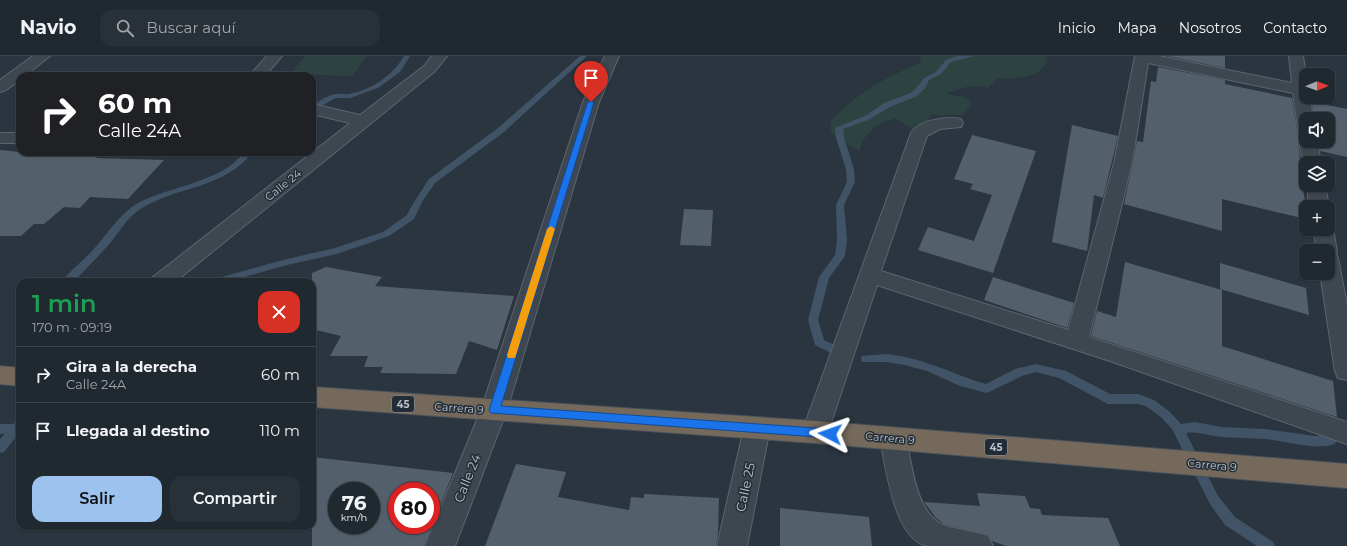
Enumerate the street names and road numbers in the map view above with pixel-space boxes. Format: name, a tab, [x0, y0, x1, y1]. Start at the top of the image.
street label: Calle 24	[262, 166, 305, 204]
road number: 45	[392, 396, 414, 412]
street label: Carrera 9	[434, 399, 484, 417]
street label: Carrera 9	[865, 429, 916, 447]
road number: 45	[985, 439, 1007, 455]
street label: Calle 24	[450, 451, 484, 505]
street label: Carrera 9	[1187, 456, 1238, 474]
street label: Calle 25	[732, 461, 758, 513]

